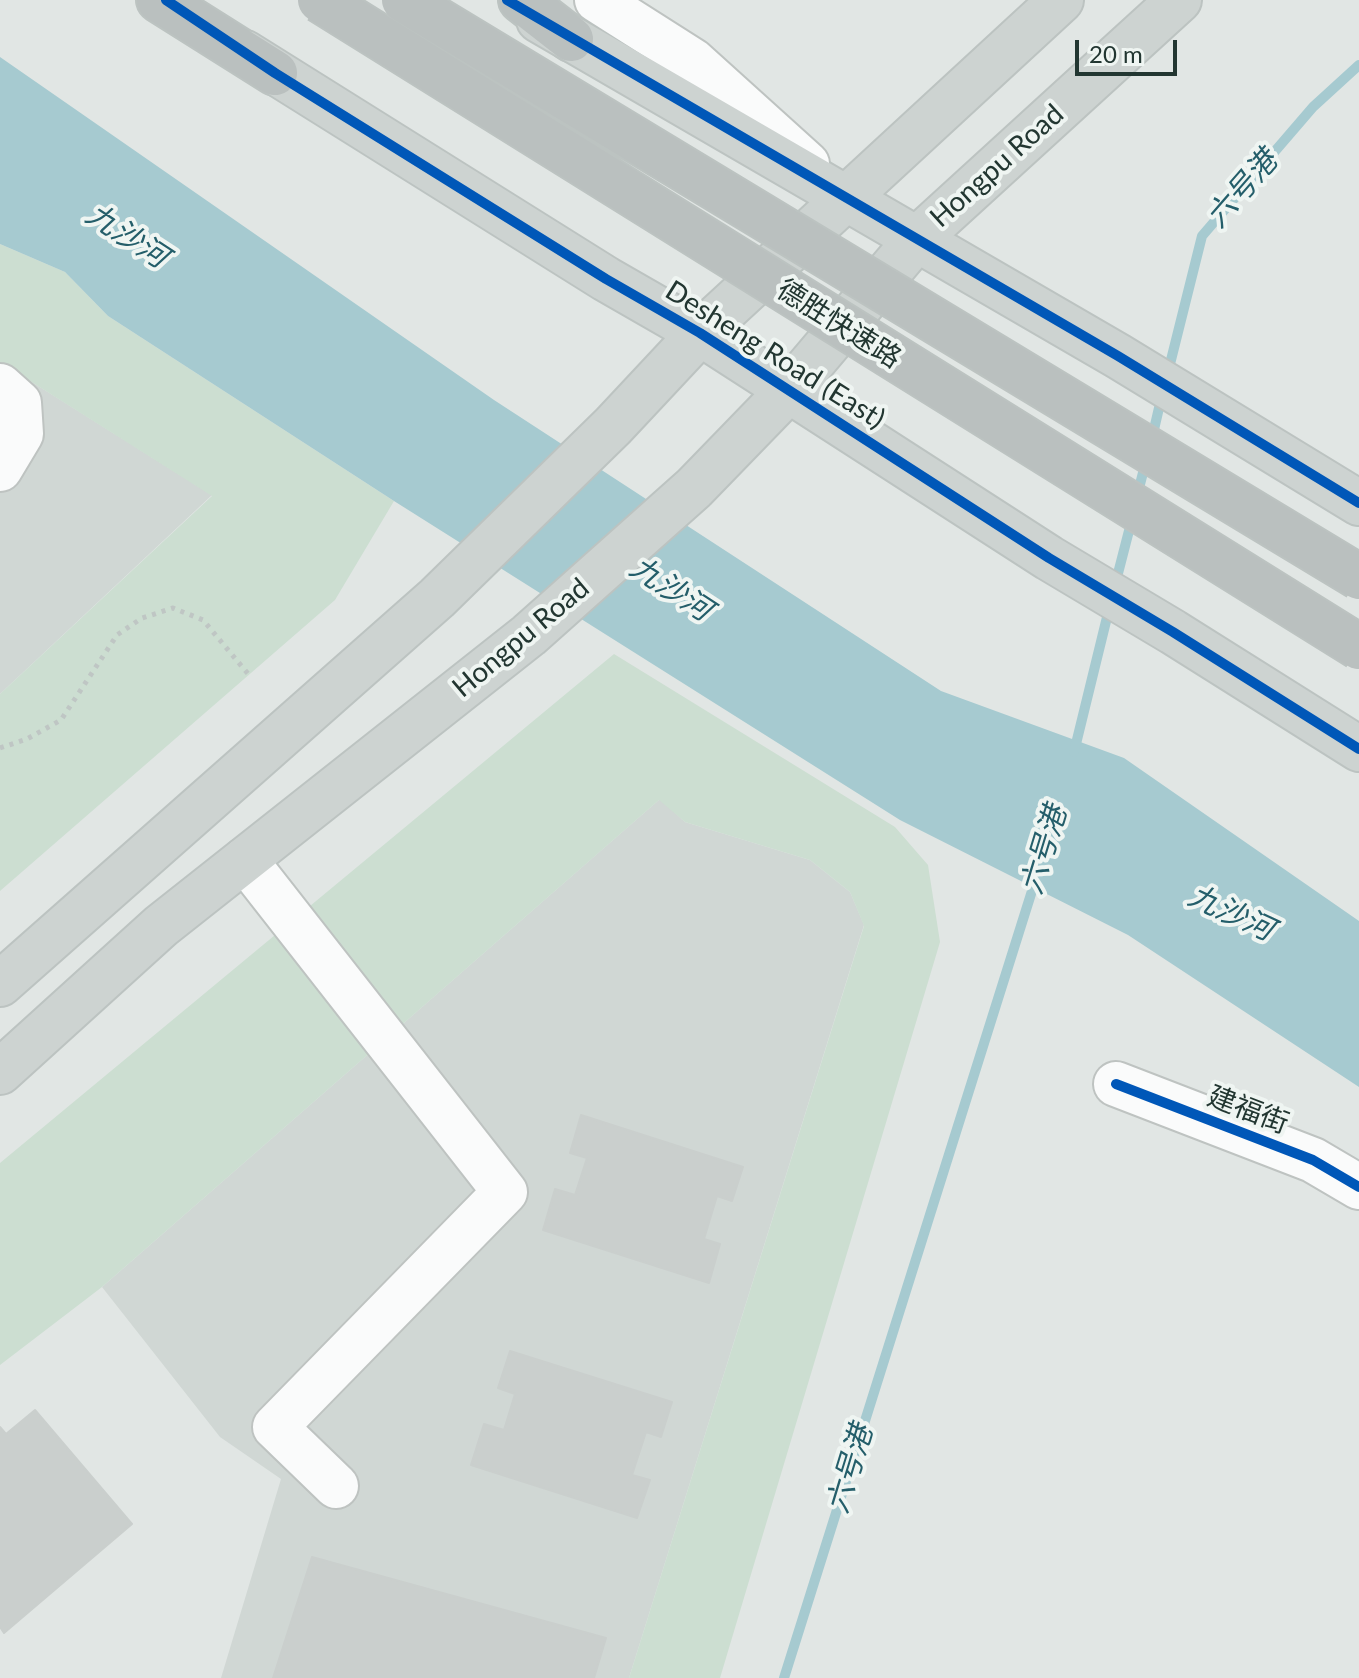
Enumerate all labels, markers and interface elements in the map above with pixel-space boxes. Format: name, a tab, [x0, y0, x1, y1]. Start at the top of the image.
scale bar	[1079, 24, 1181, 74]
text: 20 m	[1089, 39, 1143, 68]
street label: Hongpu Road	[923, 97, 1071, 235]
water label: 六号港	[1199, 143, 1285, 235]
water label: 九沙河	[79, 196, 175, 276]
street label: 德胜快速路	[771, 273, 907, 375]
street label: Desheng Road (East)	[659, 274, 891, 436]
water label: 九沙河	[623, 549, 719, 629]
street label: Hongpu Road	[446, 571, 596, 705]
water label: 六号港	[1014, 802, 1074, 898]
water label: 九沙河	[1183, 878, 1279, 948]
street label: 建福街	[1203, 1079, 1293, 1141]
water label: 六号港	[820, 1421, 880, 1517]

